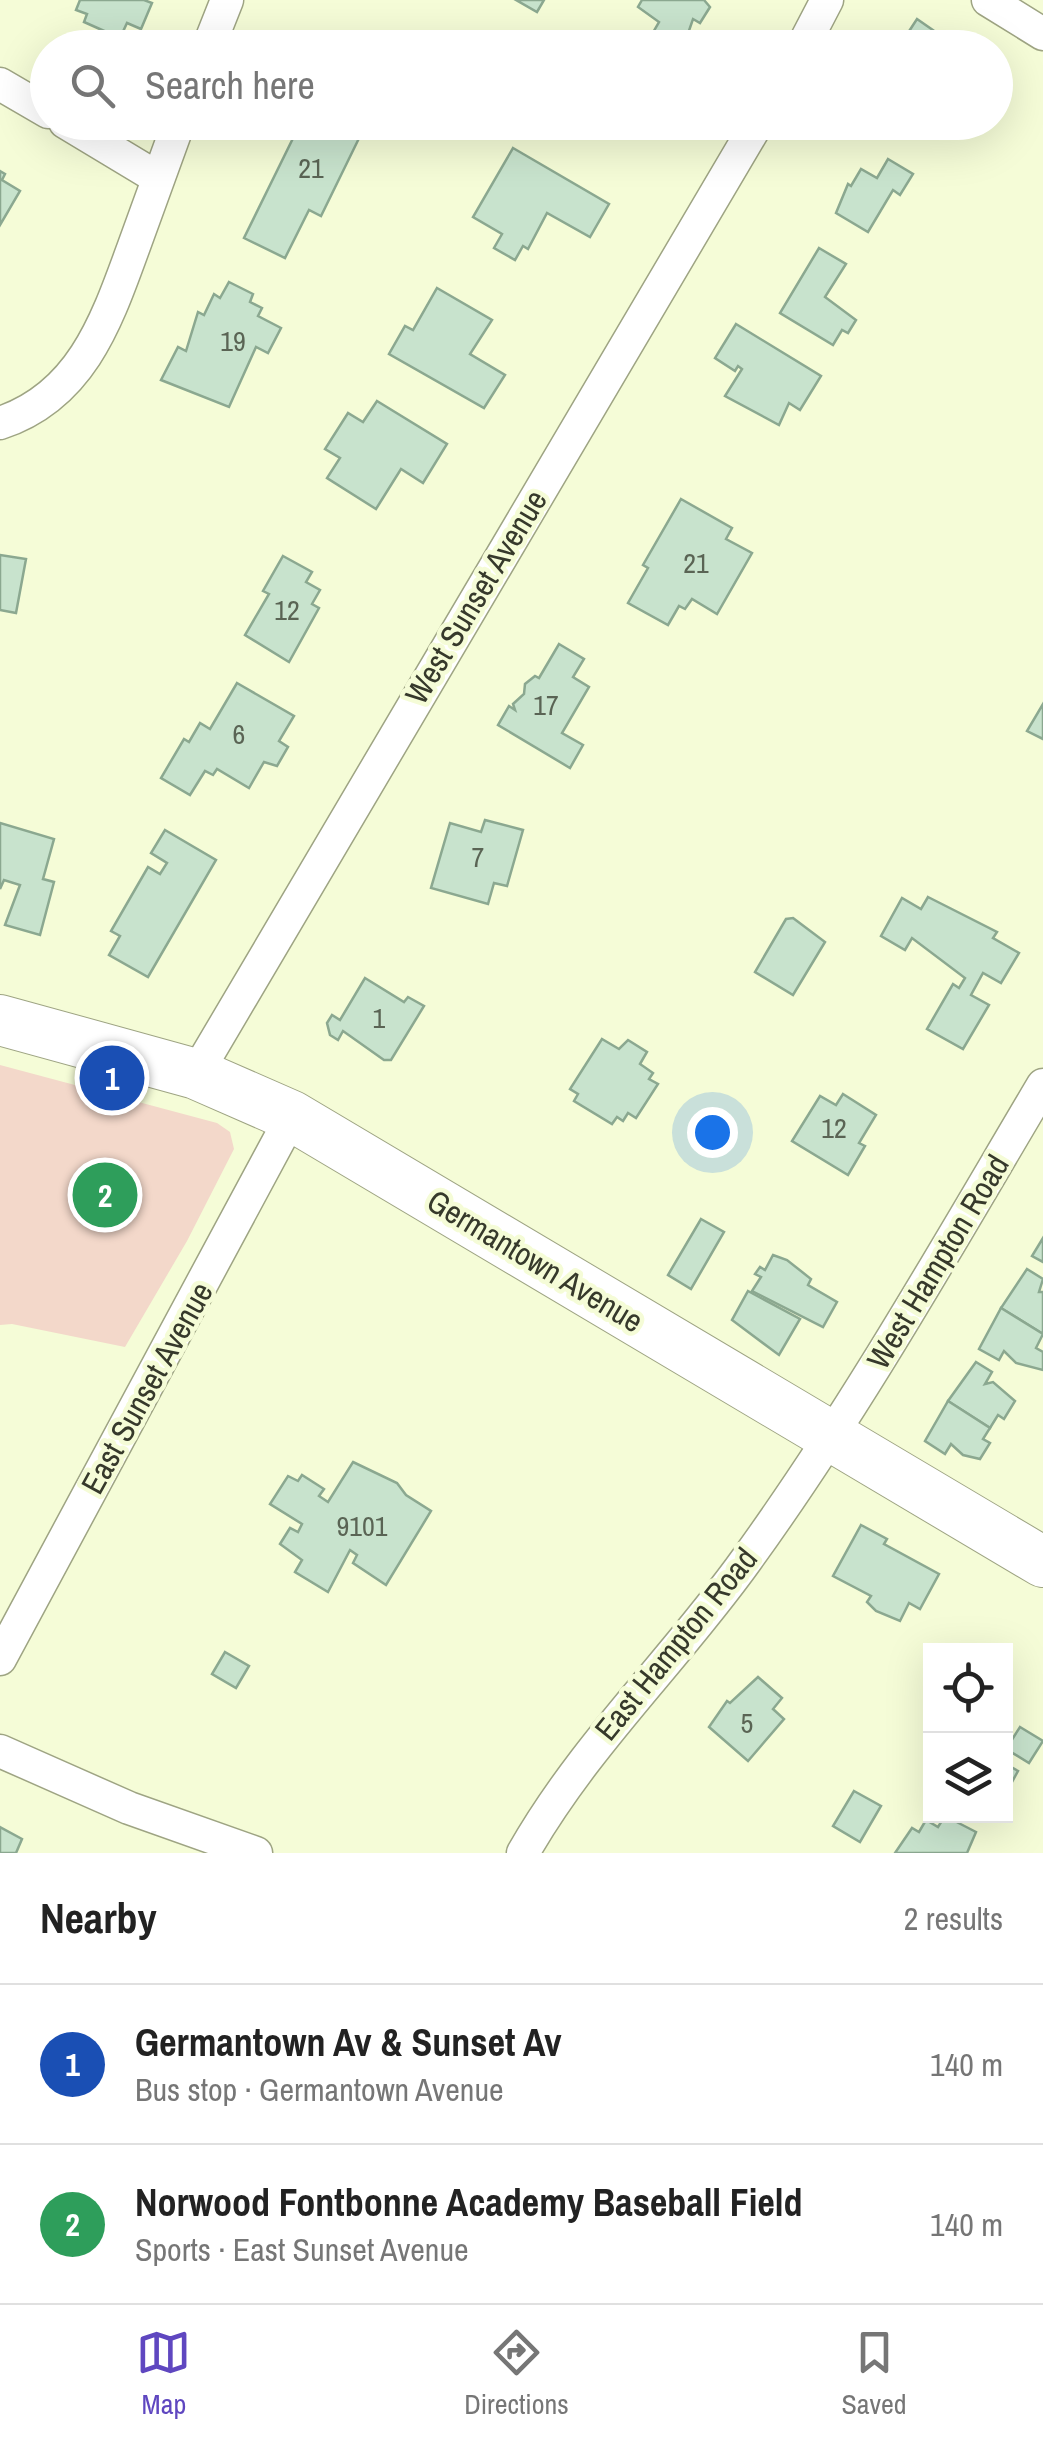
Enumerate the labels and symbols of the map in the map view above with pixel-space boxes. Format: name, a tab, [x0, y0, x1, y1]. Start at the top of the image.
house number: 21	[298, 149, 324, 187]
house number: 19	[220, 322, 246, 360]
street label: West Sunset Avenue	[395, 482, 557, 712]
house number: 21	[683, 544, 709, 582]
house number: 12	[274, 591, 300, 629]
house number: 17	[533, 686, 559, 724]
house number: 6	[233, 715, 245, 753]
house number: 7	[472, 838, 484, 876]
house number: 1	[373, 999, 386, 1037]
pin: 1	[80, 1040, 144, 1116]
your location	[687, 1107, 738, 1158]
house number: 12	[821, 1109, 847, 1147]
street label: West Hampton Road	[857, 1146, 1019, 1377]
pin: 2	[72, 1158, 138, 1232]
street label: Germantown Avenue	[419, 1179, 651, 1342]
street label: East Sunset Avenue	[71, 1274, 223, 1501]
house number: 9101	[336, 1507, 388, 1545]
street label: East Hampton Road	[585, 1538, 767, 1749]
house number: 5	[741, 1704, 753, 1742]

